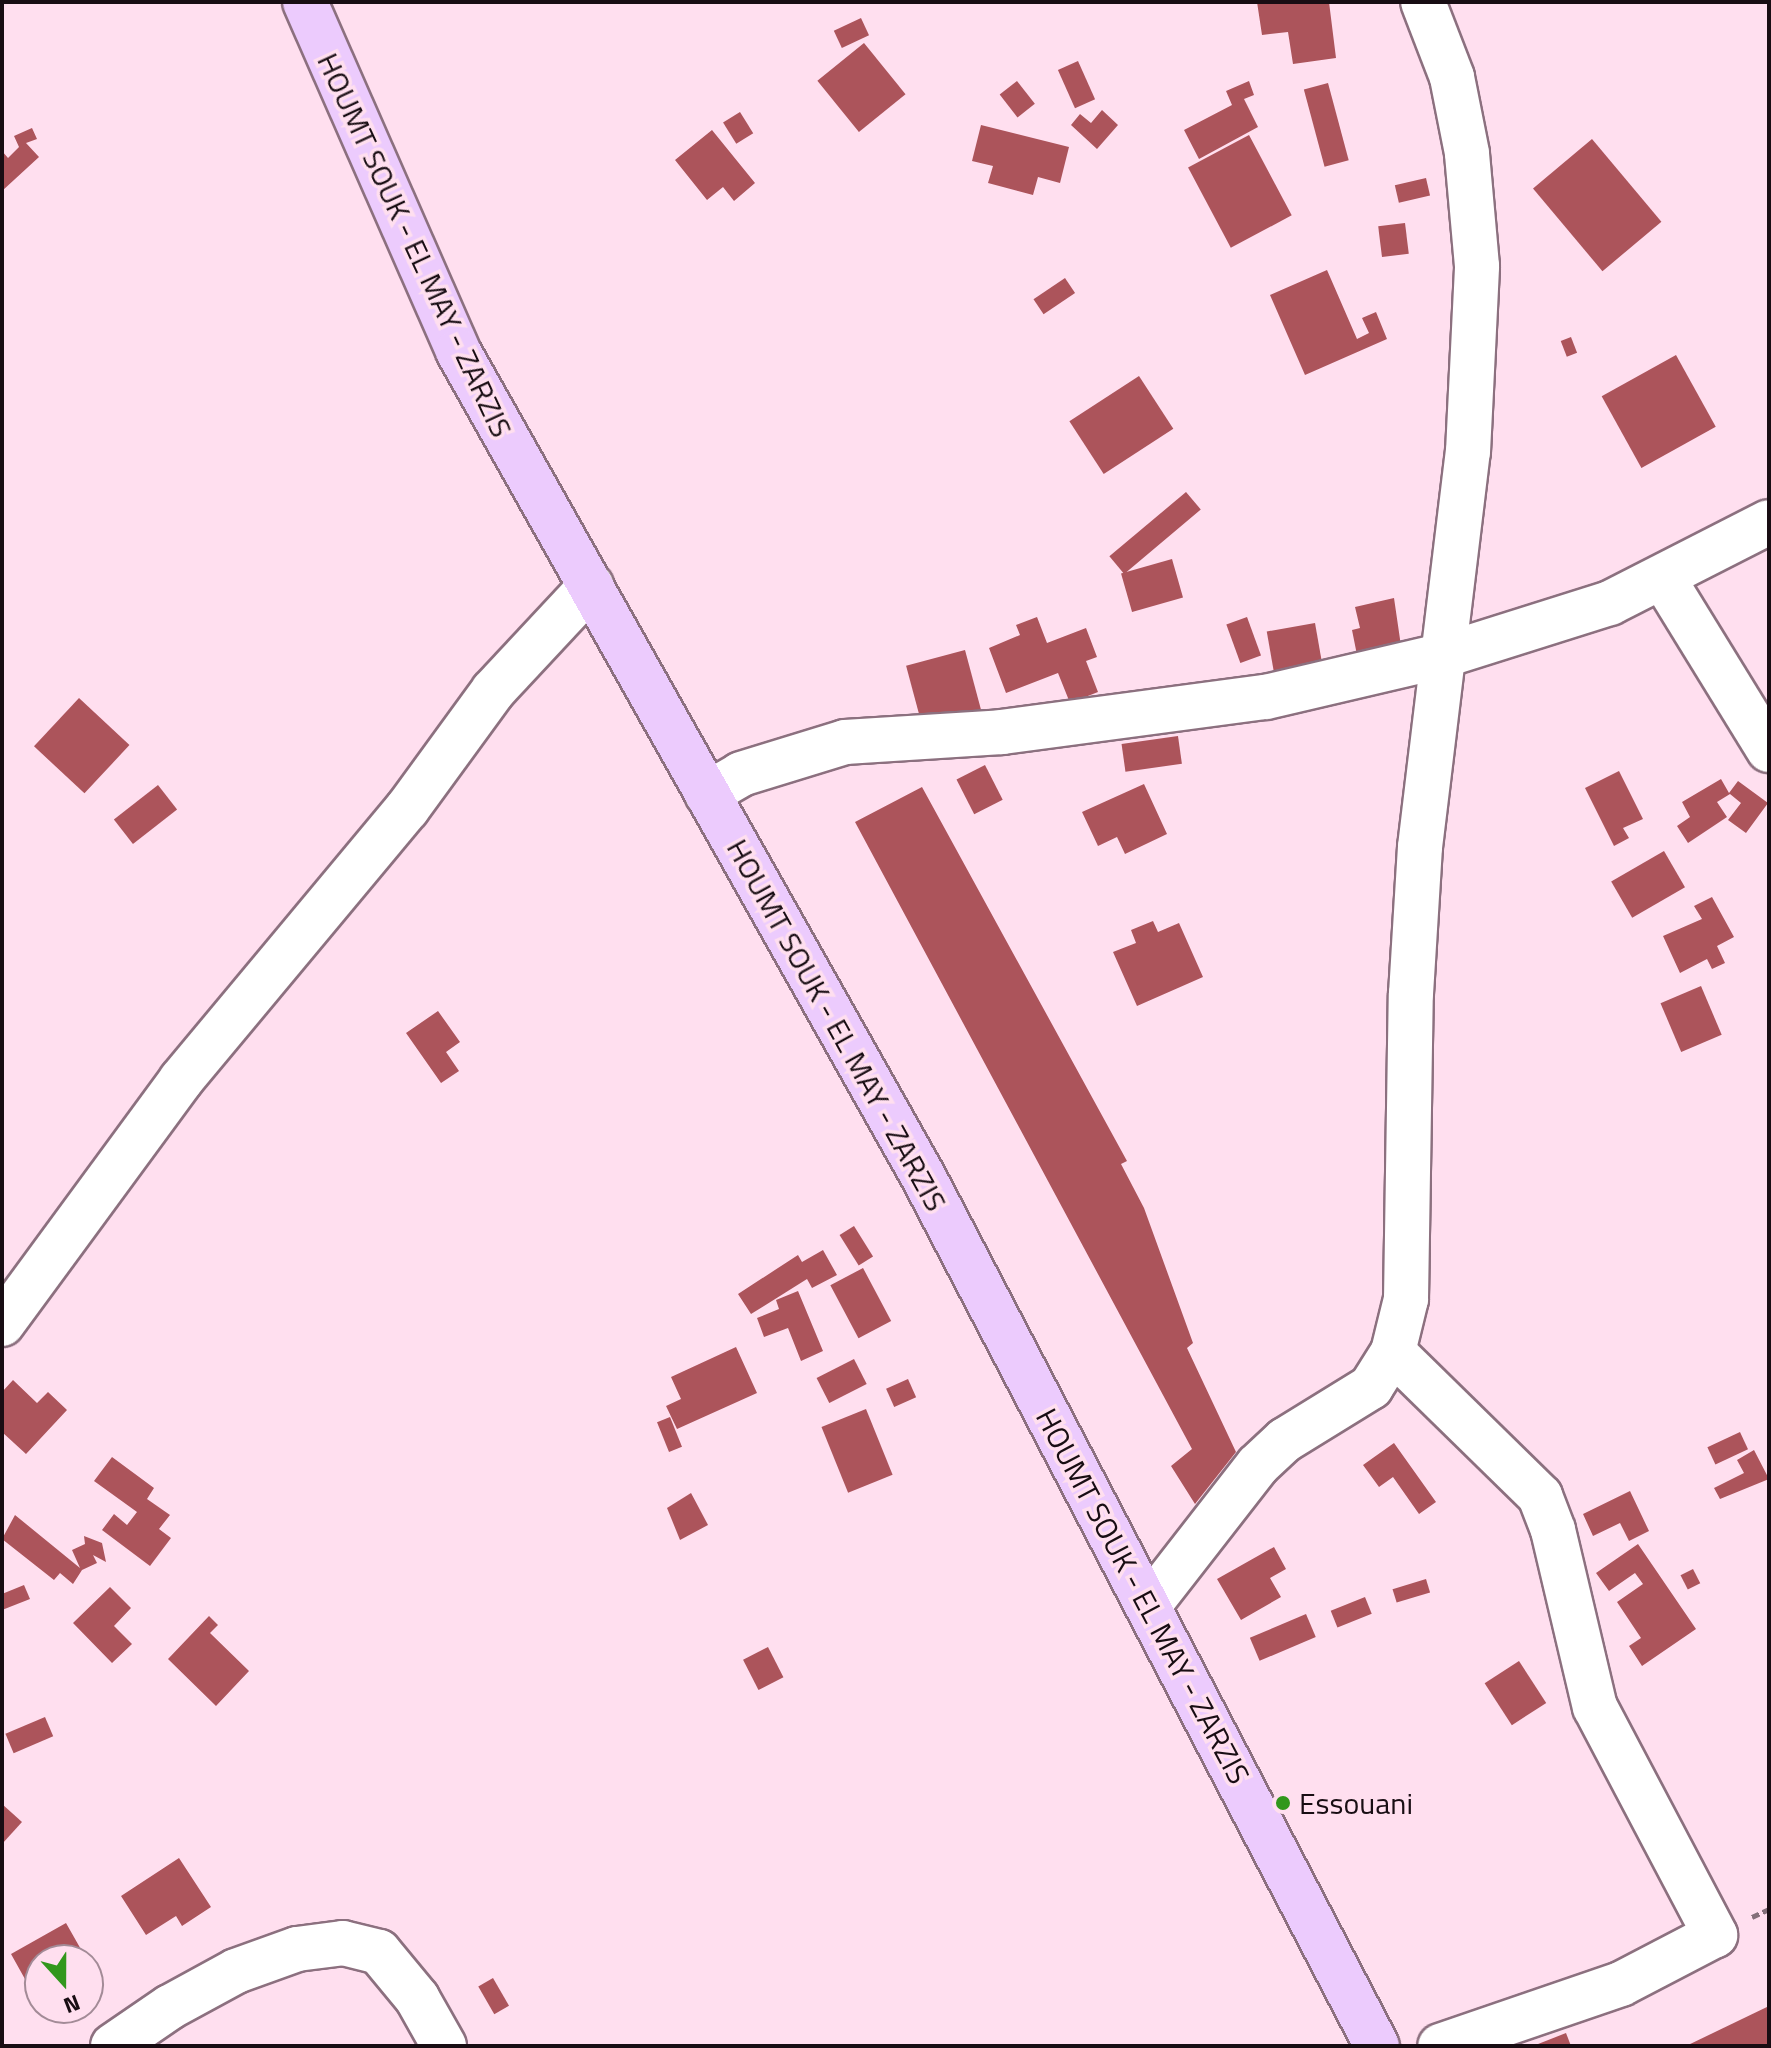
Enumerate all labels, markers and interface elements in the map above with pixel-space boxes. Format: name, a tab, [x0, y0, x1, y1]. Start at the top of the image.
street label: HOUMT SOUK - EL MAY - ZARZIS	[310, 47, 520, 443]
street label: HOUMT SOUK - EL MAY - ZARZIS	[720, 833, 954, 1217]
street label: HOUMT SOUK - EL MAY - ZARZIS	[1029, 1402, 1257, 1790]
place label: Essouani	[1299, 1785, 1413, 1821]
marker: Essouani	[1274, 1794, 1292, 1812]
north arrow	[24, 1944, 104, 2024]
text: N	[59, 1986, 85, 2023]

